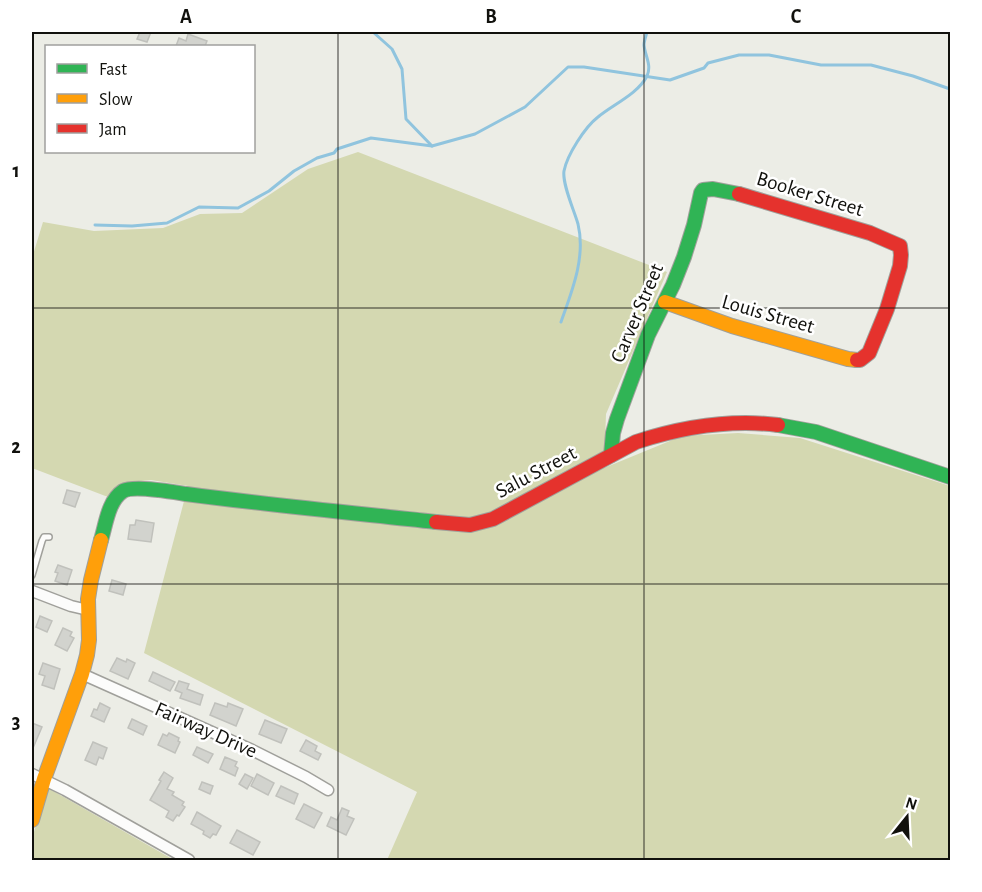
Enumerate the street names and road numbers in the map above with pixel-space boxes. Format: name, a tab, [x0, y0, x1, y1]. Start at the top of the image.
street label: Booker Street	[754, 168, 866, 220]
street label: Carver Street	[607, 260, 667, 366]
street label: Louis Street	[719, 291, 817, 337]
street label: Salu Street	[492, 442, 580, 502]
street label: Fairway Drive	[152, 698, 260, 762]

